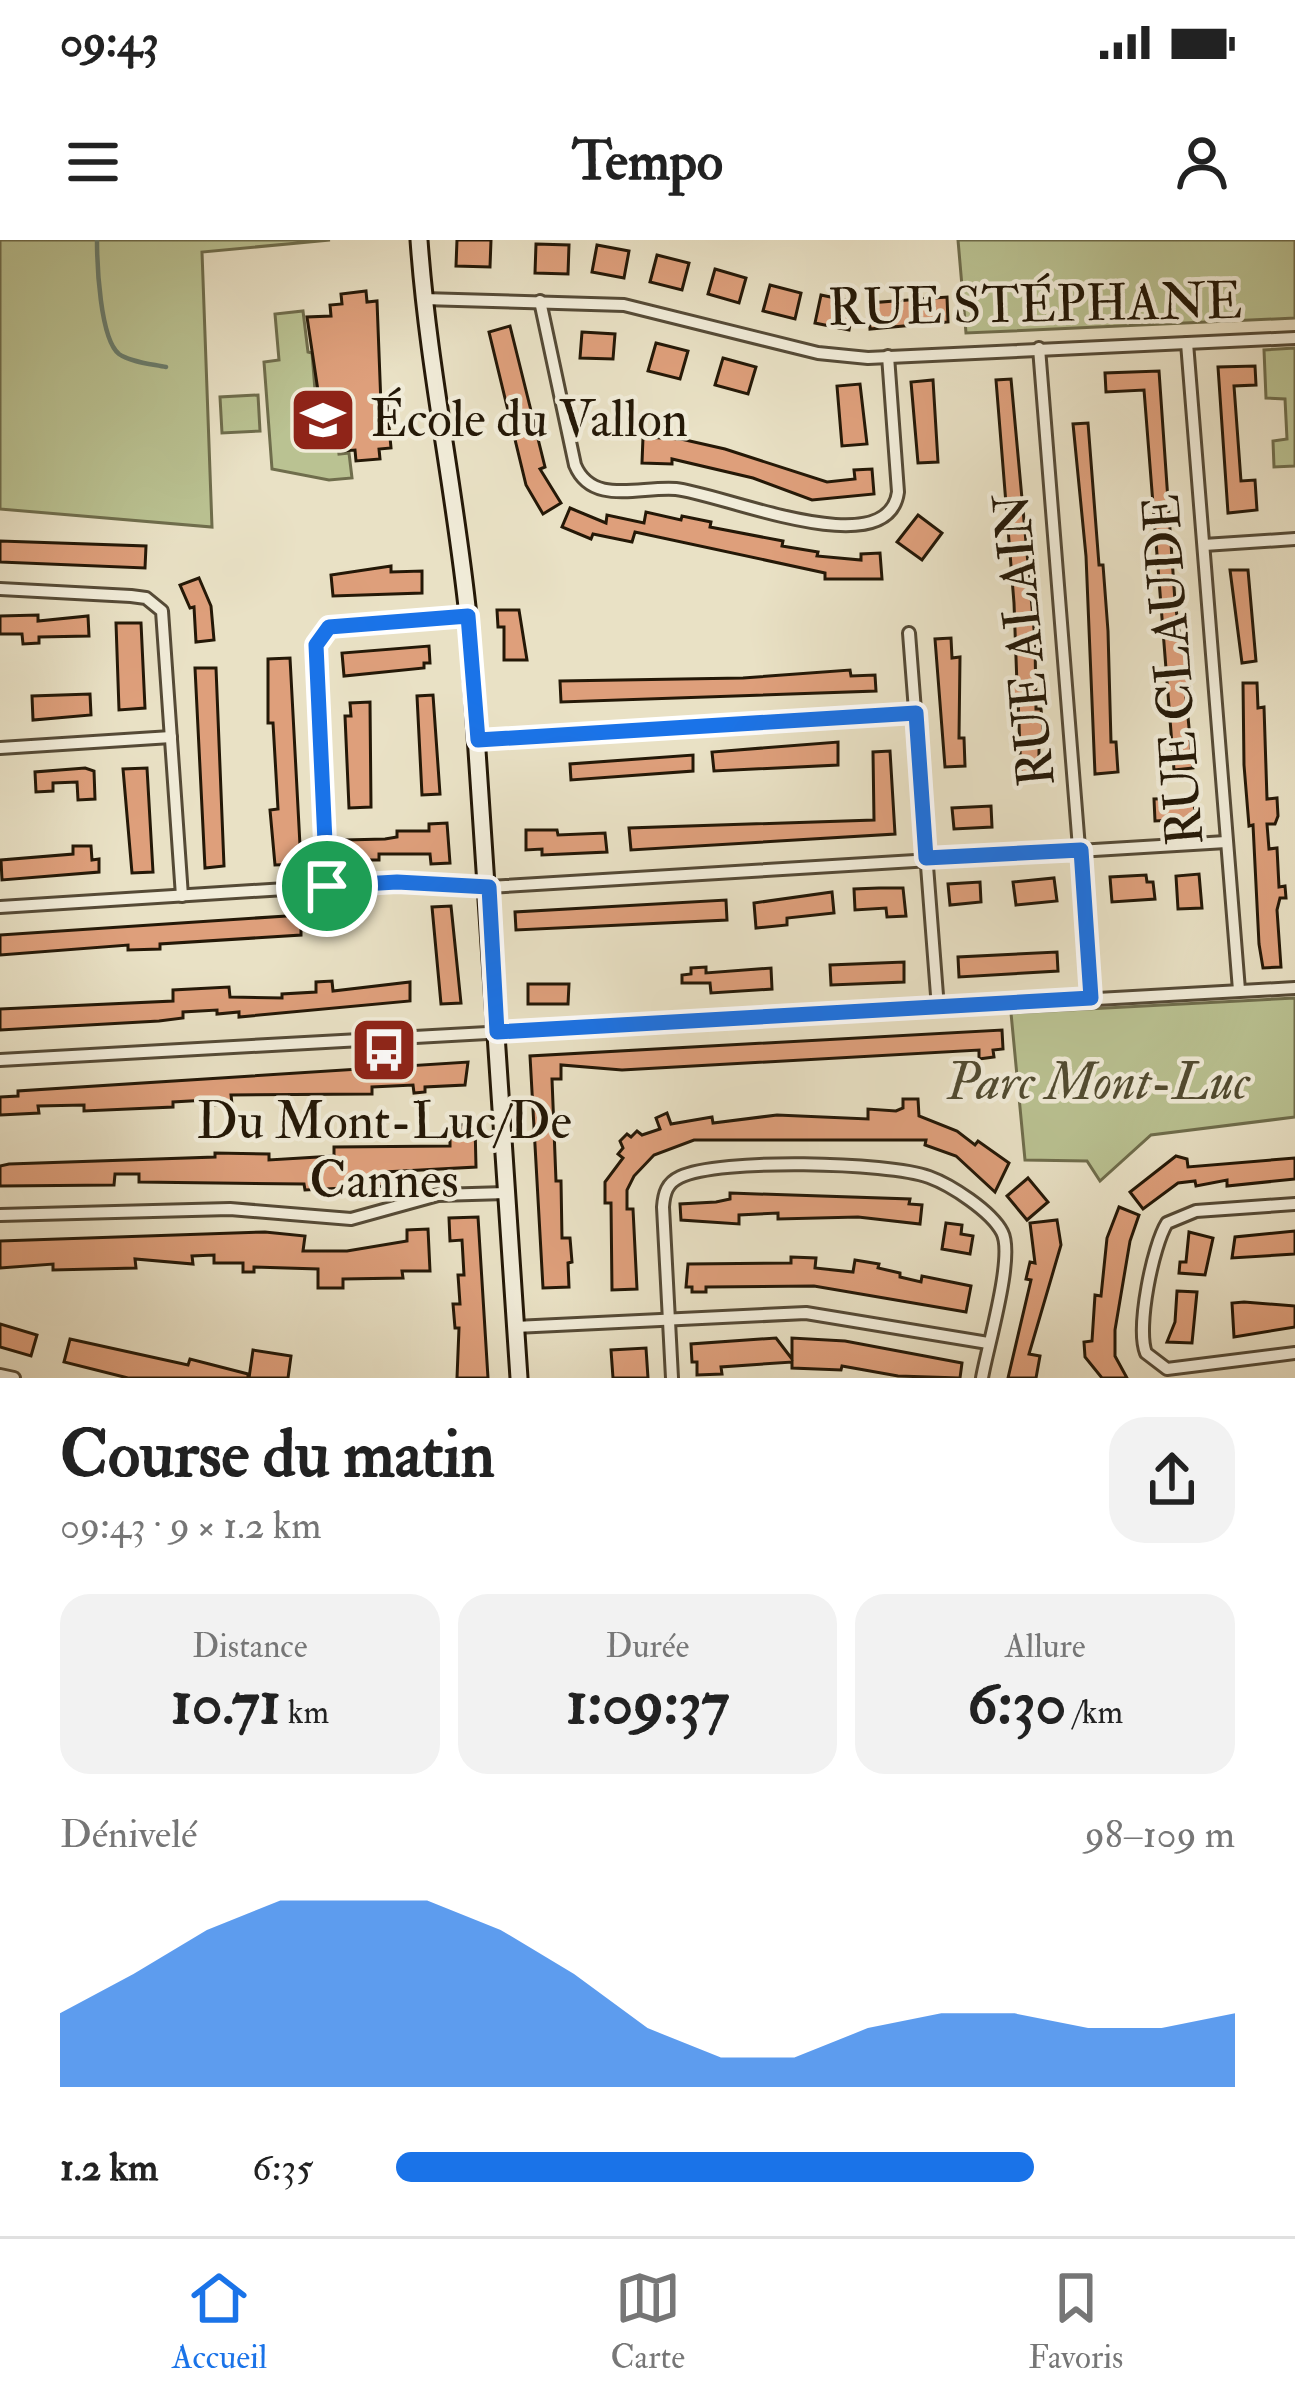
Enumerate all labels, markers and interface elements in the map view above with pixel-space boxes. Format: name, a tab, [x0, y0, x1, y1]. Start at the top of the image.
text: 09:43	[60, 14, 159, 70]
text: Tempo	[572, 128, 723, 196]
icon: menu	[60, 129, 126, 195]
icon: person	[1169, 129, 1235, 195]
street label: RUE STÉPHANE	[827, 267, 1243, 341]
school or university icon: École du Vallon	[288, 385, 358, 455]
place label: École du Vallon	[370, 386, 688, 452]
street label: RUE ALAIN	[980, 490, 1070, 789]
street label: RUE CLAUDE	[1130, 492, 1218, 848]
pin	[276, 835, 378, 937]
icon: arrive	[294, 853, 360, 919]
bus stop icon: Du Mont-Luc/De Cannes	[349, 1015, 419, 1085]
park label: Parc Mont-Luc	[945, 1051, 1251, 1115]
place label: Du Mont-Luc/De Cannes	[196, 1090, 572, 1213]
text: Course du matin	[60, 1414, 495, 1497]
button: share	[1109, 1417, 1235, 1543]
text: 09:43 · 9 × 1.2 km	[60, 1501, 322, 1550]
text: Distance	[192, 1626, 307, 1667]
text: Durée	[606, 1626, 689, 1667]
text: Allure	[1005, 1626, 1086, 1667]
text: 10.71	[171, 1667, 281, 1742]
text: 1:09:37	[566, 1667, 729, 1742]
text: 6:30	[967, 1667, 1066, 1742]
text: km	[281, 1692, 329, 1733]
text: /km	[1066, 1692, 1123, 1733]
text: Dénivelé	[60, 1810, 197, 1859]
text: 98–109 m	[1085, 1810, 1235, 1859]
text: 1.2 km	[60, 2143, 158, 2192]
text: 6:35	[252, 2143, 313, 2192]
tab: Accueil	[172, 2265, 267, 2378]
tab: Carte	[611, 2265, 685, 2378]
tab: Favoris	[1028, 2265, 1123, 2378]

